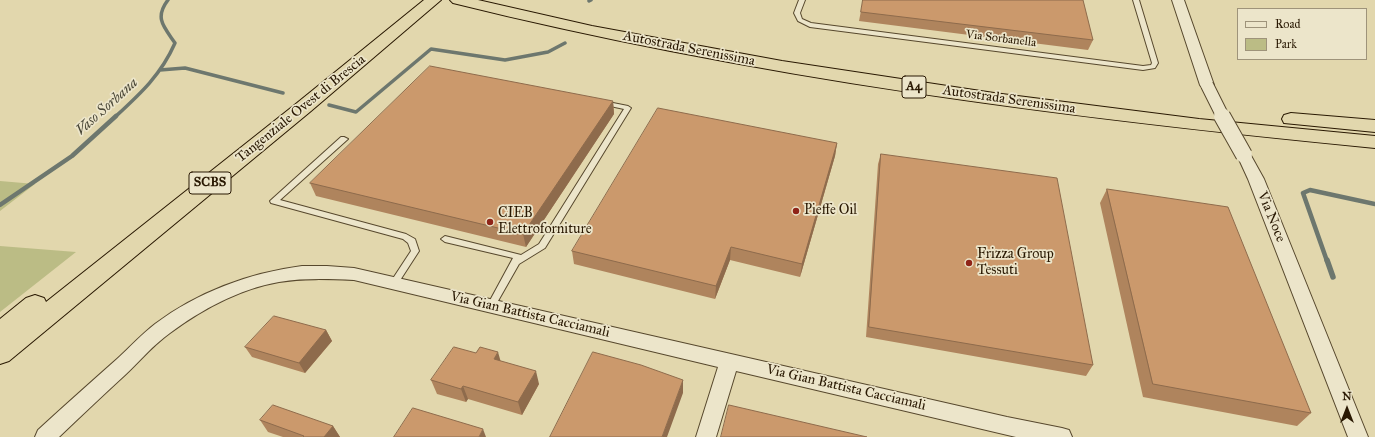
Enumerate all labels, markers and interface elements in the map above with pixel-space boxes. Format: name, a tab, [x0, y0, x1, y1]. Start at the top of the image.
legend	[1237, 8, 1367, 60]
text: Road	[1275, 17, 1301, 31]
street label: Autostrada Serenissima	[622, 28, 756, 70]
street label: Via Sorbanella	[965, 28, 1037, 50]
text: Park	[1275, 37, 1297, 51]
street label: Tangenziale Ovest di Brescia	[233, 52, 369, 166]
water label: Vaso Sorbana	[72, 74, 142, 140]
road number: A4	[902, 76, 926, 98]
street label: Autostrada Serenissima	[941, 82, 1077, 118]
road number: SCBS	[189, 172, 231, 194]
street label: Via Noce	[1253, 189, 1289, 245]
place label: Pieffe Oil	[804, 203, 857, 219]
place label: CIEB Elettroforniture	[498, 206, 592, 238]
marker: Pieffe Oil	[791, 206, 801, 216]
marker: CIEB Elettroforniture	[485, 217, 495, 227]
place label: Frizza Group Tessuti	[977, 247, 1054, 280]
marker: Frizza Group Tessuti	[964, 258, 974, 268]
street label: Via Gian Battista Cacciamali	[449, 288, 611, 342]
street label: Via Gian Battista Cacciamali	[765, 361, 927, 415]
north arrow	[1327, 389, 1367, 429]
text: N	[1342, 390, 1352, 403]

